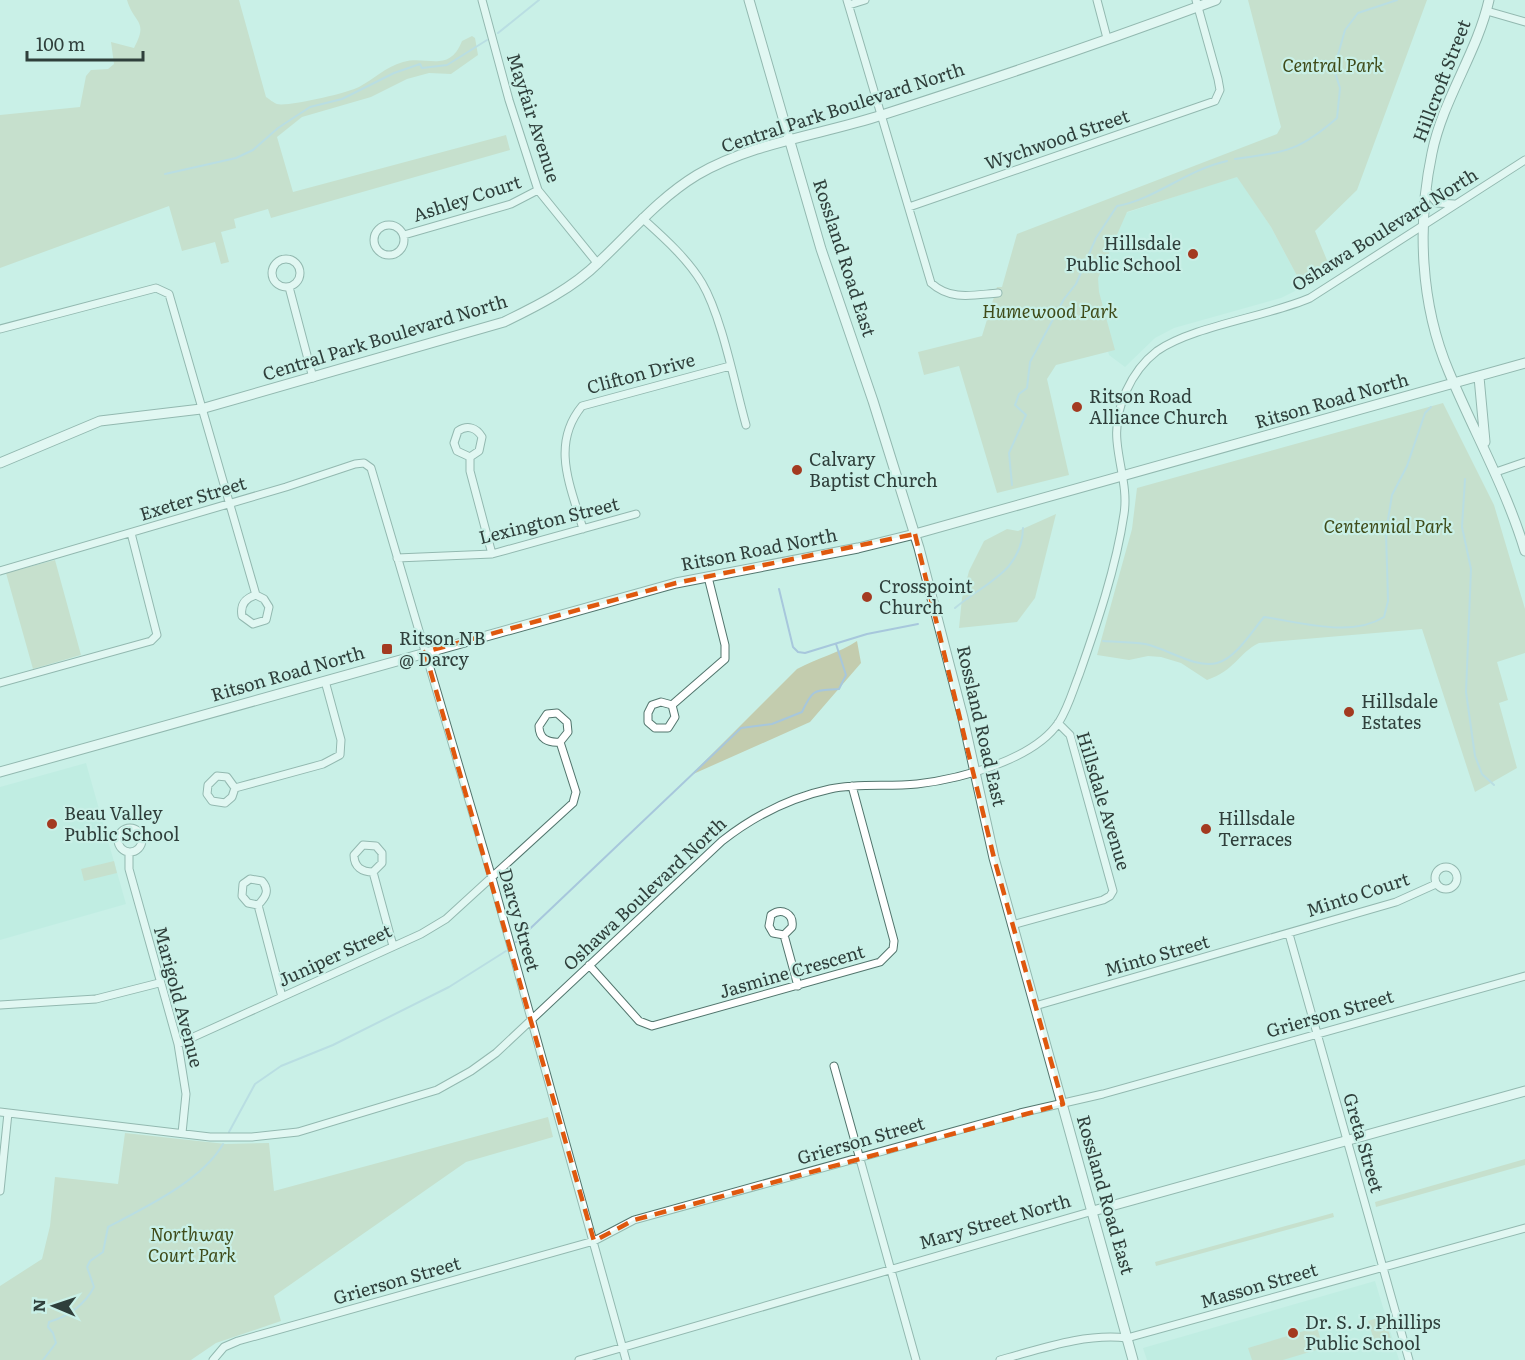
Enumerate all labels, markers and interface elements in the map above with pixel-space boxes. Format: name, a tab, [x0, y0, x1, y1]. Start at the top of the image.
street label: Hillcroft Street	[1405, 15, 1477, 146]
scale bar	[27, 24, 142, 62]
text: 100 m	[36, 30, 85, 57]
street label: Mayfair Avenue	[501, 49, 568, 186]
park label: Central Park	[1282, 51, 1384, 78]
street label: Central Park Boulevard North	[717, 54, 968, 159]
street label: Wychwood Street	[981, 101, 1133, 176]
street label: Oshawa Boulevard North	[1286, 160, 1483, 297]
street label: Ashley Court	[409, 167, 525, 228]
street label: Rossland Road East	[807, 175, 884, 341]
place label: Hillsdale Public School	[1066, 229, 1181, 277]
marker: Hillsdale Public School	[1186, 247, 1200, 261]
street label: Central Park Boulevard North	[259, 286, 510, 387]
park label: Humewood Park	[982, 297, 1118, 324]
street label: Clifton Drive	[584, 345, 698, 400]
street label: Ritson Road North	[1251, 365, 1412, 434]
place label: Ritson Road Alliance Church	[1089, 382, 1228, 430]
marker: Ritson Road Alliance Church	[1070, 400, 1084, 414]
place label: Calvary Baptist Church	[809, 445, 938, 493]
marker: Calvary Baptist Church	[790, 463, 804, 477]
street label: Exeter Street	[136, 468, 250, 527]
street label: Lexington Street	[476, 489, 622, 550]
park label: Centennial Park	[1323, 512, 1453, 539]
street label: Ritson Road North	[678, 520, 839, 577]
place label: Crosspoint Church	[879, 572, 973, 620]
marker: Crosspoint Church	[860, 590, 874, 604]
place label: Ritson NB @ Darcy	[399, 624, 485, 672]
street label: Ritson Road North	[207, 638, 368, 707]
marker: Ritson NB @ Darcy	[380, 642, 394, 656]
street label: Rossland Road East	[951, 642, 1014, 810]
place label: Hillsdale Estates	[1361, 687, 1438, 735]
marker: Hillsdale Estates	[1342, 705, 1356, 719]
street label: Hillsdale Avenue	[1070, 728, 1138, 873]
place label: Beau Valley Public School	[64, 799, 179, 847]
place label: Hillsdale Terraces	[1218, 804, 1295, 852]
street label: Oshawa Boulevard North	[556, 810, 732, 976]
marker: Beau Valley Public School	[45, 817, 59, 831]
marker: Hillsdale Terraces	[1199, 822, 1213, 836]
street label: Minto Court	[1303, 864, 1413, 923]
street label: Darcy Street	[493, 865, 548, 975]
street label: Juniper Street	[273, 916, 396, 993]
street label: Marigold Avenue	[148, 923, 211, 1070]
street label: Minto Street	[1101, 926, 1213, 982]
street label: Jasmine Crescent	[716, 937, 868, 1004]
street label: Grierson Street	[1263, 981, 1397, 1044]
street label: Greta Street	[1337, 1089, 1392, 1196]
street label: Grierson Street	[794, 1108, 928, 1171]
street label: Rossland Road East	[1071, 1112, 1142, 1278]
street label: Mary Street North	[915, 1186, 1074, 1255]
park label: Northway Court Park	[148, 1220, 236, 1268]
street label: Grierson Street	[330, 1248, 464, 1311]
street label: Masson Street	[1197, 1255, 1321, 1314]
north arrow	[24, 1276, 84, 1336]
text: N	[26, 1298, 50, 1313]
place label: Dr. S. J. Phillips Public School	[1305, 1308, 1441, 1356]
marker: Dr. S. J. Phillips Public School	[1286, 1326, 1300, 1340]

